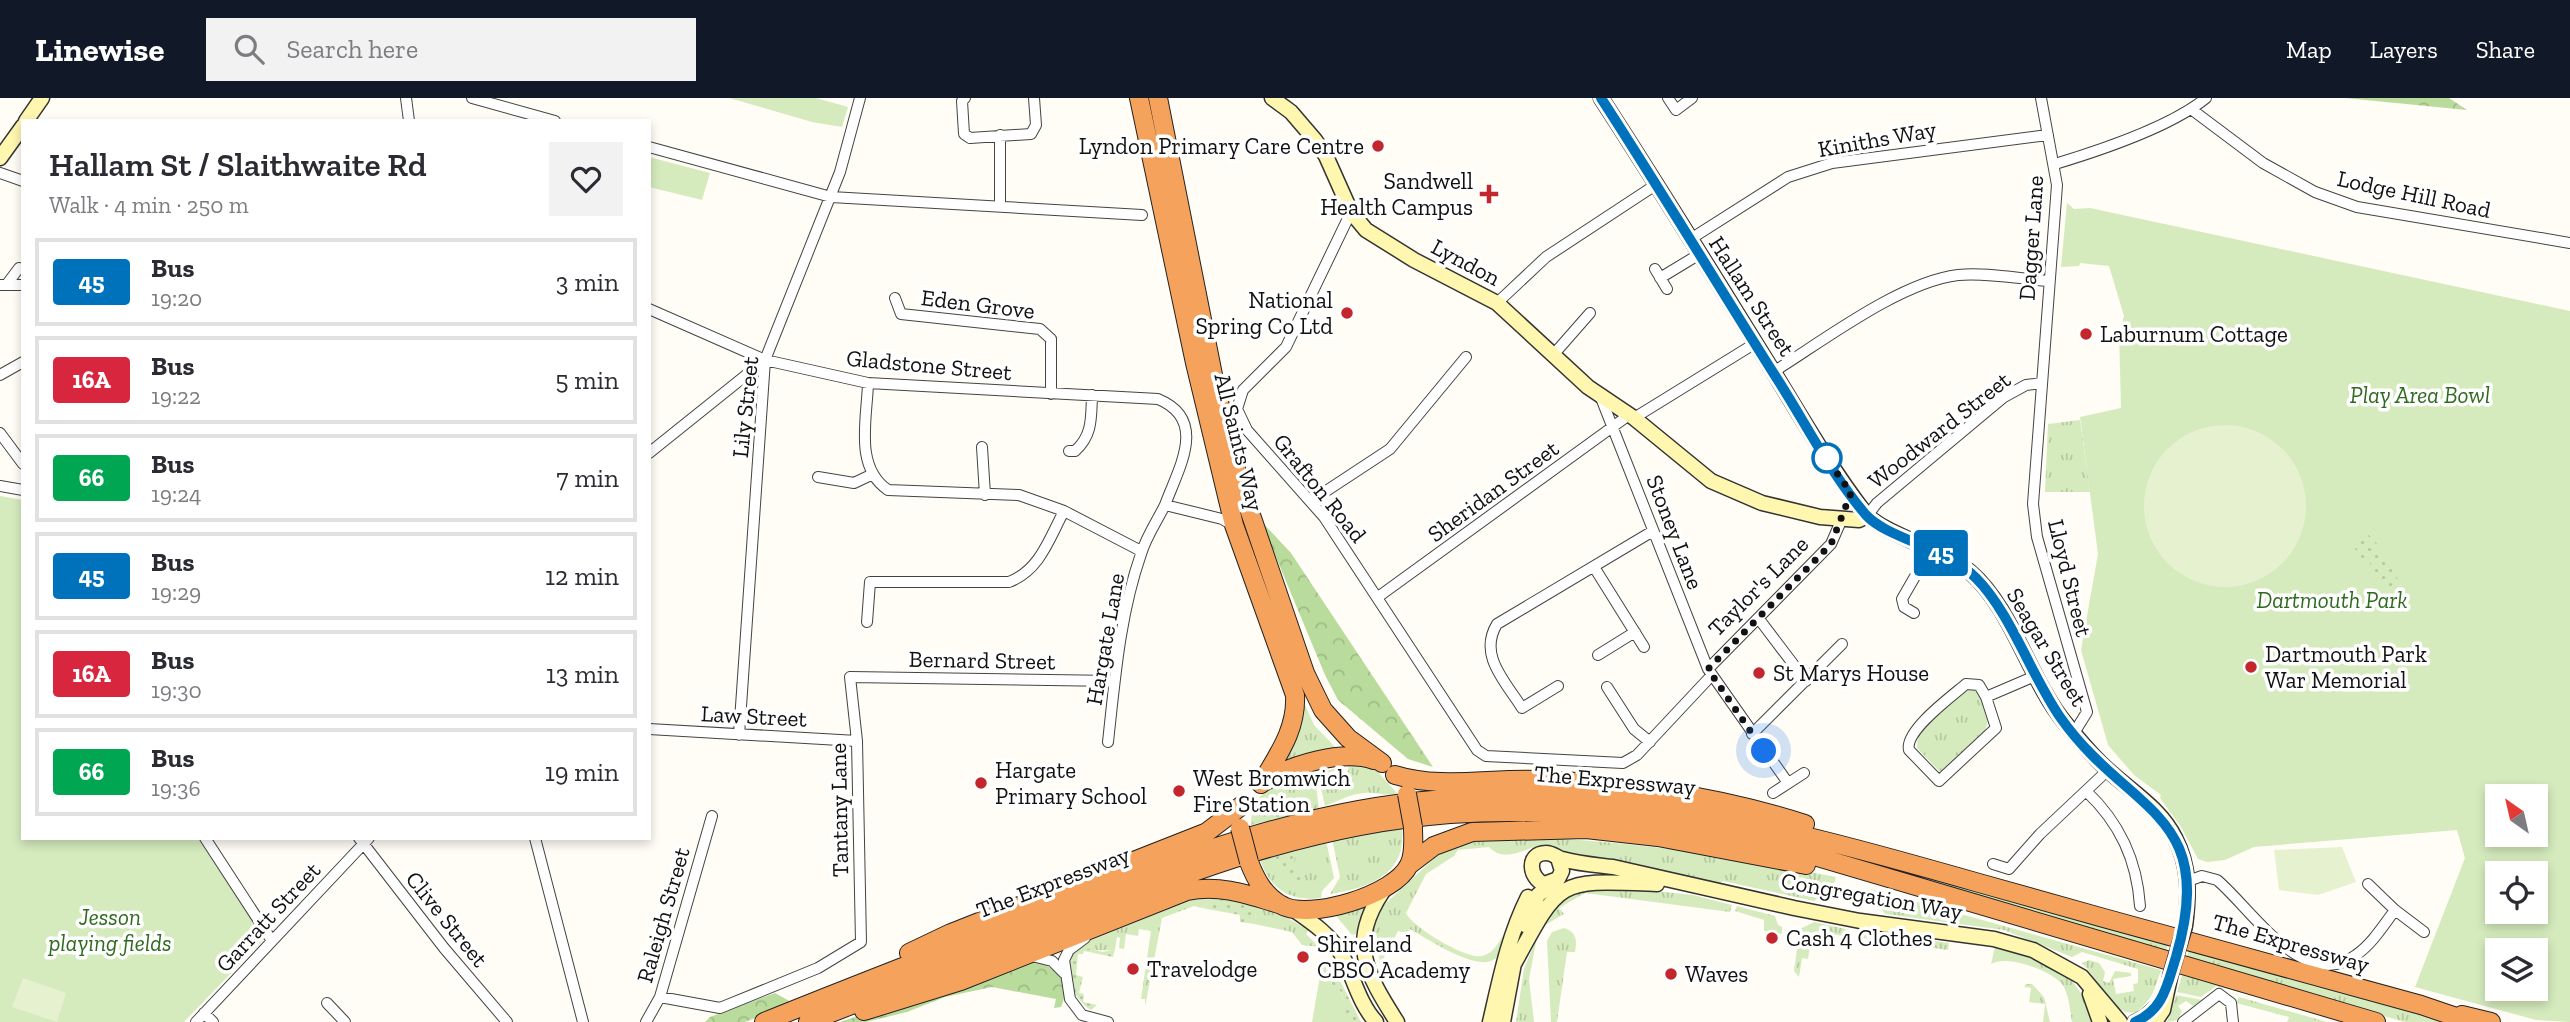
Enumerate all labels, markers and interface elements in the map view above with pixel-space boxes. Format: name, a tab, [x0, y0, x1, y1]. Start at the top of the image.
search box	[206, 18, 696, 81]
text: Linewise	[35, 30, 164, 69]
icon: search	[230, 30, 268, 68]
text: Search here	[286, 33, 418, 65]
text: Map	[2286, 35, 2332, 64]
text: Layers	[2370, 35, 2438, 64]
text: Share	[2476, 35, 2535, 64]
street label: Kiniths Way	[1816, 115, 1939, 163]
place label: Lyndon Primary Care Centre	[1079, 132, 1364, 160]
marker: Lyndon Primary Care Centre	[1370, 138, 1386, 154]
button: heart	[549, 142, 623, 216]
text: Hallam St / Slaithwaite Rd	[49, 145, 426, 184]
street label: Lodge Hill Road	[2335, 164, 2494, 224]
place label: Sandwell Health Campus	[1320, 167, 1473, 221]
street label: Dagger Lane	[2013, 174, 2049, 302]
marker: Sandwell Health Campus	[1479, 184, 1499, 204]
text: Walk · 4 min · 250 m	[49, 191, 249, 219]
street label: Hallam Street	[1703, 231, 1801, 362]
street label: Lyndon	[1427, 232, 1505, 292]
text: Bus	[151, 252, 194, 284]
text: 3 min	[556, 266, 619, 298]
text: 45	[78, 267, 105, 296]
street label: Eden Grove	[919, 283, 1037, 325]
text: 19:20	[151, 284, 202, 312]
place label: National Spring Co Ltd	[1196, 286, 1333, 340]
marker: National Spring Co Ltd	[1339, 305, 1355, 321]
place label: Laburnum Cottage	[2100, 320, 2288, 348]
marker: Laburnum Cottage	[2078, 326, 2094, 342]
street label: Gladstone Street	[845, 344, 1013, 386]
text: Bus	[151, 350, 194, 382]
street label: Lily Street	[726, 354, 764, 459]
text: 5 min	[555, 364, 619, 396]
text: 16A	[72, 365, 111, 394]
street label: Woodward Street	[1862, 365, 2016, 494]
street label: All Saints Way	[1208, 370, 1270, 514]
park label: Play Area Bowl	[2350, 381, 2490, 409]
text: 19:22	[151, 382, 201, 410]
street label: Grafton Road	[1268, 428, 1373, 548]
street label: Sheridan Street	[1422, 434, 1564, 548]
unlabelled marker	[1812, 443, 1842, 473]
text: Bus	[151, 448, 194, 480]
text: 7 min	[556, 462, 619, 494]
text: 66	[79, 463, 104, 492]
street label: Stoney Lane	[1640, 471, 1710, 593]
text: 19:24	[151, 480, 201, 508]
street label: Lloyd Street	[2042, 516, 2098, 640]
street label: Taylor's Lane	[1702, 530, 1814, 642]
line badge: 45	[1910, 530, 1972, 576]
text: 45	[1928, 538, 1954, 567]
text: Bus	[151, 546, 194, 578]
text: 12 min	[545, 560, 619, 592]
text: 45	[78, 561, 105, 590]
street label: Hargate Lane	[1080, 571, 1130, 707]
text: 19:29	[151, 578, 201, 606]
street label: Seagar Street	[2001, 583, 2093, 712]
park label: Dartmouth Park	[2257, 586, 2407, 614]
place label: Dartmouth Park War Memorial	[2265, 640, 2427, 694]
text: Bus	[151, 644, 194, 676]
street label: Bernard Street	[908, 645, 1056, 675]
text: 13 min	[546, 658, 619, 690]
text: 16A	[72, 659, 111, 688]
place label: St Marys House	[1773, 659, 1929, 687]
marker: Dartmouth Park War Memorial	[2243, 659, 2259, 675]
marker: St Marys House	[1751, 665, 1767, 681]
text: 19:30	[151, 676, 202, 704]
street label: Law Street	[700, 699, 808, 733]
your location	[1746, 733, 1781, 768]
text: Bus	[151, 742, 194, 774]
street label: Tantany Lane	[824, 743, 854, 877]
text: 19 min	[545, 756, 619, 788]
place label: Hargate Primary School	[995, 756, 1147, 810]
text: 66	[79, 757, 104, 786]
street label: The Expressway	[1533, 759, 1697, 801]
place label: West Bromwich Fire Station	[1193, 764, 1351, 818]
text: 19:36	[151, 774, 201, 802]
marker: Hargate Primary School	[973, 775, 989, 791]
marker: West Bromwich Fire Station	[1171, 783, 1187, 799]
north arrow	[2485, 784, 2548, 847]
map controls	[2485, 784, 2548, 1001]
street label: The Expressway	[972, 840, 1134, 924]
street label: Raleigh Street	[630, 844, 696, 986]
street label: Garratt Street	[210, 856, 326, 978]
button: locate	[2485, 861, 2548, 924]
street label: Clive Street	[400, 865, 494, 973]
street label: Congregation Way	[1779, 866, 1965, 926]
park label: Jesson playing fields	[47, 903, 172, 957]
street label: The Expressway	[2209, 907, 2373, 979]
place label: Cash 4 Clothes	[1786, 924, 1933, 952]
place label: Shireland CBSO Academy	[1317, 930, 1470, 984]
marker: Cash 4 Clothes	[1764, 930, 1780, 946]
button: layers	[2485, 938, 2548, 1001]
marker: Shireland CBSO Academy	[1295, 949, 1311, 965]
place label: Travelodge	[1147, 955, 1257, 983]
place label: Waves	[1685, 960, 1748, 988]
marker: Travelodge	[1125, 961, 1141, 977]
marker: Waves	[1663, 966, 1679, 982]

